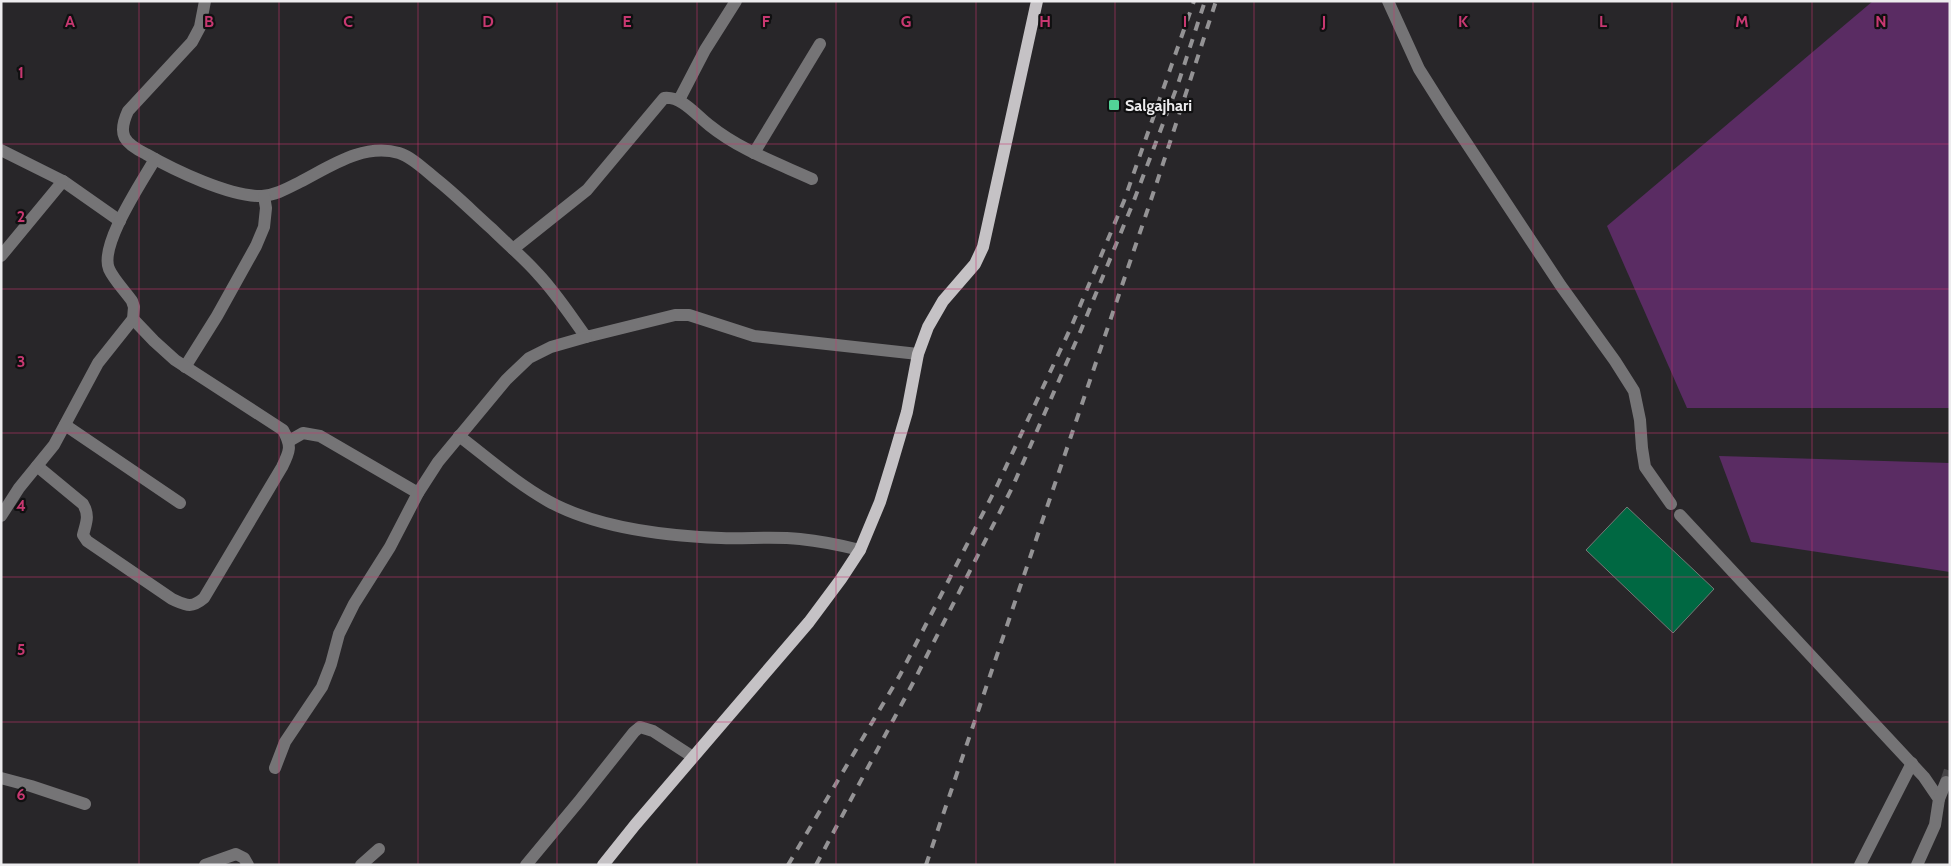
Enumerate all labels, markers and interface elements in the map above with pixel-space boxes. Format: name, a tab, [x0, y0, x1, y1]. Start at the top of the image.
text: A	[65, 12, 75, 31]
text: B	[204, 12, 214, 31]
text: C	[343, 12, 353, 31]
text: D	[482, 12, 494, 31]
text: E	[622, 12, 632, 31]
text: F	[762, 12, 771, 31]
text: G	[901, 12, 911, 31]
text: H	[1039, 12, 1051, 31]
text: I	[1183, 12, 1187, 31]
text: J	[1321, 12, 1326, 31]
text: K	[1458, 12, 1468, 31]
text: L	[1599, 12, 1607, 31]
text: M	[1735, 12, 1749, 31]
text: N	[1875, 12, 1887, 31]
text: 1	[18, 63, 24, 82]
place label: Salgajhari	[1125, 96, 1192, 115]
marker: Salgajhari	[1107, 98, 1121, 112]
text: 2	[17, 207, 25, 226]
text: 3	[17, 352, 25, 371]
text: 4	[16, 496, 26, 515]
text: 5	[17, 640, 25, 659]
text: 6	[17, 785, 26, 804]

